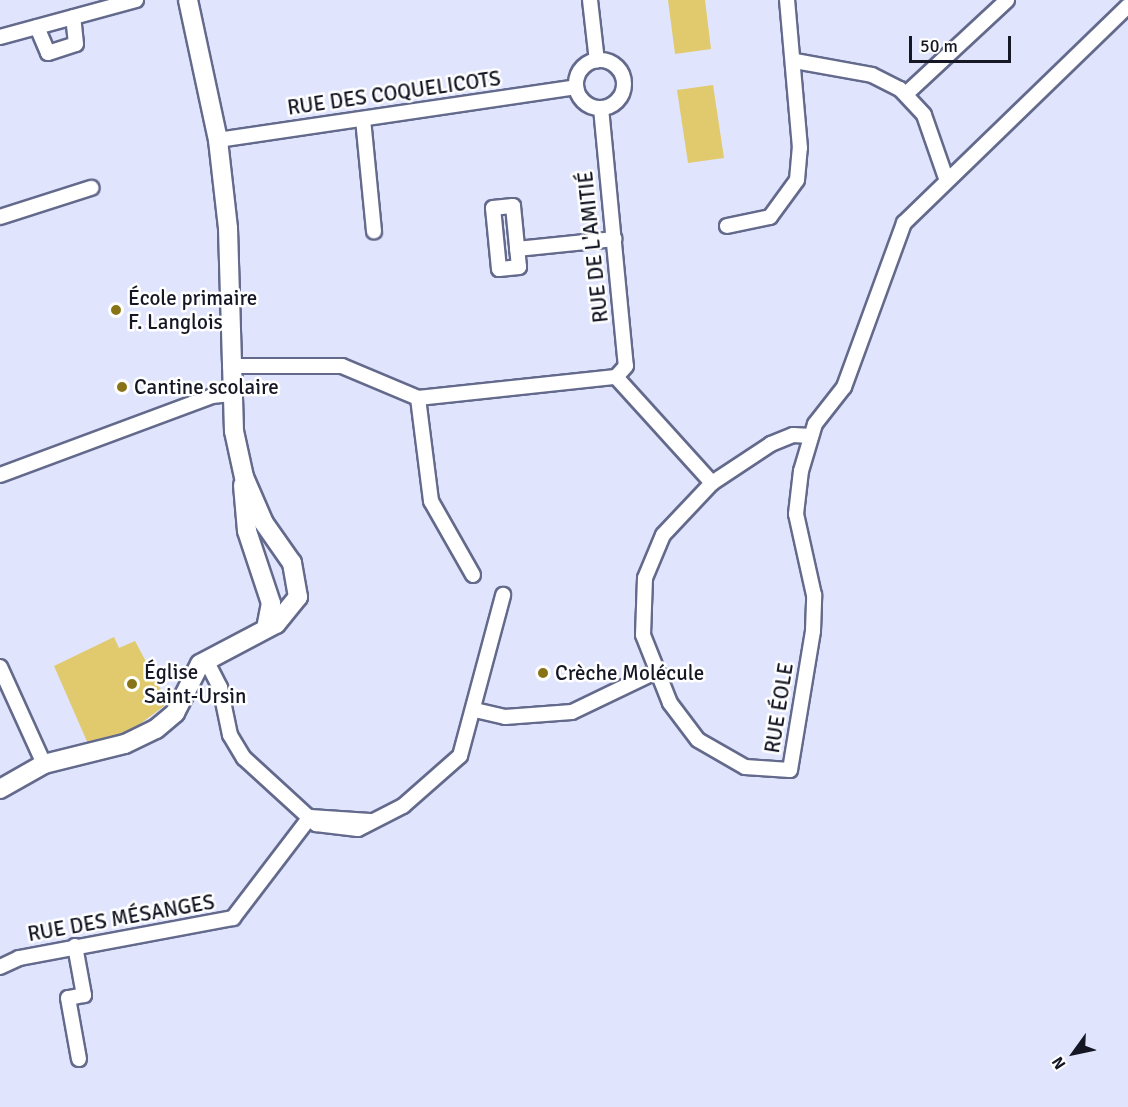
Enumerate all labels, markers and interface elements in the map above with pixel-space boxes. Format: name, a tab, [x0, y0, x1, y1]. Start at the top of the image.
scale bar	[912, 24, 1014, 62]
text: 50 m	[920, 35, 958, 57]
street label: RUE DES COQUELICOTS	[286, 66, 502, 120]
street label: RUE DE L'AMITIÉ	[573, 170, 613, 324]
place label: École primaire F. Langlois	[128, 285, 257, 335]
marker: École primaire F. Langlois	[109, 303, 123, 317]
place label: Cantine scolaire	[134, 374, 279, 400]
marker: Cantine scolaire	[115, 380, 129, 394]
place label: Église Saint-Ursin	[144, 659, 246, 709]
place label: Crèche Molécule	[555, 660, 704, 686]
street label: RUE ÉOLE	[759, 661, 799, 755]
marker: Crèche Molécule	[536, 666, 550, 680]
marker: Église Saint-Ursin	[125, 677, 139, 691]
street label: RUE DES MÉSANGES	[26, 889, 216, 947]
north arrow	[1044, 1023, 1104, 1083]
text: N	[1047, 1053, 1070, 1073]

